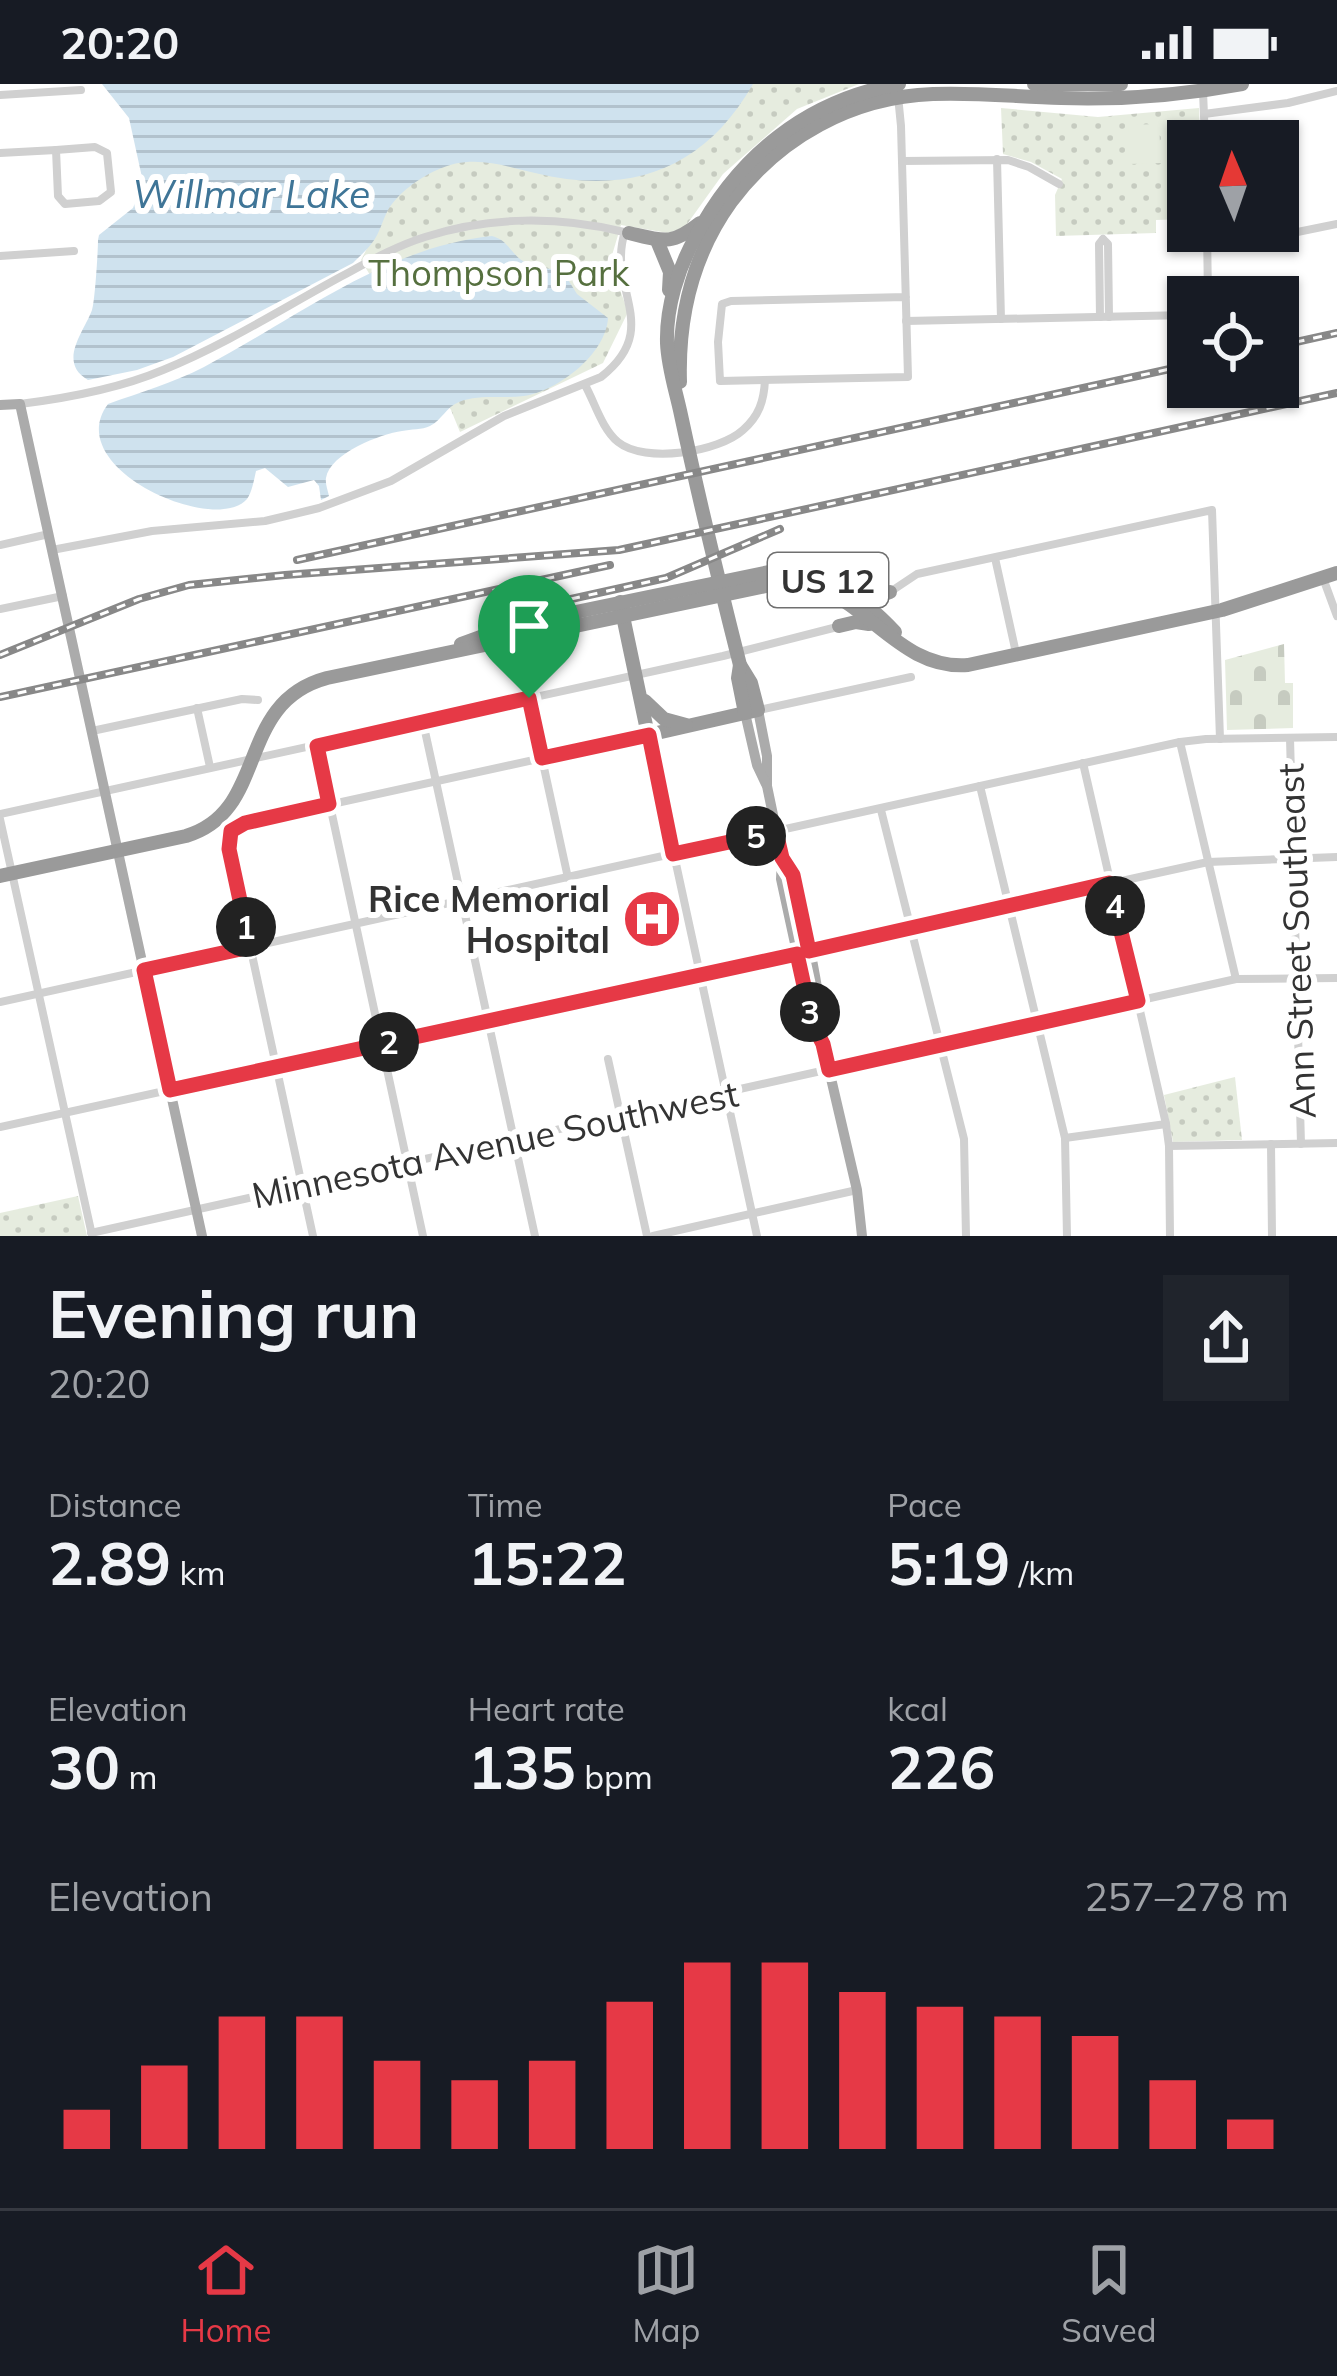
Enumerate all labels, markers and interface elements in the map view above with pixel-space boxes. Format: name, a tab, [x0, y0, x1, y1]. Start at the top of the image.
text: 20:20	[60, 14, 179, 70]
north arrow	[1167, 120, 1299, 252]
map controls	[1167, 120, 1299, 408]
water label: Willmar Lake	[132, 169, 370, 218]
park label: Thompson Park	[368, 250, 630, 295]
button: locate	[1167, 276, 1299, 408]
road number: US 12	[768, 553, 888, 607]
pin	[478, 575, 580, 698]
icon: arrive	[496, 593, 562, 659]
street label: Ann Street Southeast	[1267, 762, 1325, 1120]
pin: 5	[726, 806, 786, 866]
text: 5	[746, 815, 766, 856]
place label: Rice Memorial Hospital	[368, 876, 610, 962]
pin: 4	[1085, 876, 1145, 936]
text: 4	[1105, 885, 1125, 926]
hospital icon: Rice Memorial Hospital	[621, 888, 683, 950]
pin: 1	[216, 897, 276, 957]
text: 1	[236, 906, 256, 947]
pin: 3	[780, 982, 840, 1042]
text: 3	[800, 991, 820, 1032]
pin: 2	[359, 1012, 419, 1072]
text: 2	[379, 1021, 399, 1062]
street label: Minnesota Avenue Southwest	[248, 1070, 742, 1218]
text: Evening run	[48, 1272, 419, 1355]
button: share	[1163, 1275, 1289, 1401]
text: 20:20	[48, 1359, 151, 1408]
text: Distance	[48, 1484, 181, 1525]
text: Time	[468, 1484, 542, 1525]
text: Pace	[887, 1484, 962, 1525]
text: 2.89	[48, 1525, 171, 1600]
text: 15:22	[468, 1525, 627, 1600]
text: 5:19	[887, 1525, 1010, 1600]
text: km	[171, 1552, 225, 1593]
text: /km	[1010, 1552, 1074, 1593]
text: Elevation	[48, 1688, 188, 1729]
text: Heart rate	[468, 1688, 625, 1729]
text: kcal	[887, 1688, 948, 1729]
text: 30	[48, 1729, 120, 1804]
text: 135	[468, 1729, 576, 1804]
text: 226	[887, 1729, 995, 1804]
text: m	[120, 1756, 158, 1797]
text: bpm	[576, 1756, 653, 1797]
text: Elevation	[48, 1872, 213, 1921]
text: 257–278 m	[1084, 1872, 1289, 1921]
tab: Home	[180, 2237, 272, 2350]
tab: Map	[632, 2237, 700, 2350]
tab: Saved	[1061, 2237, 1157, 2350]

